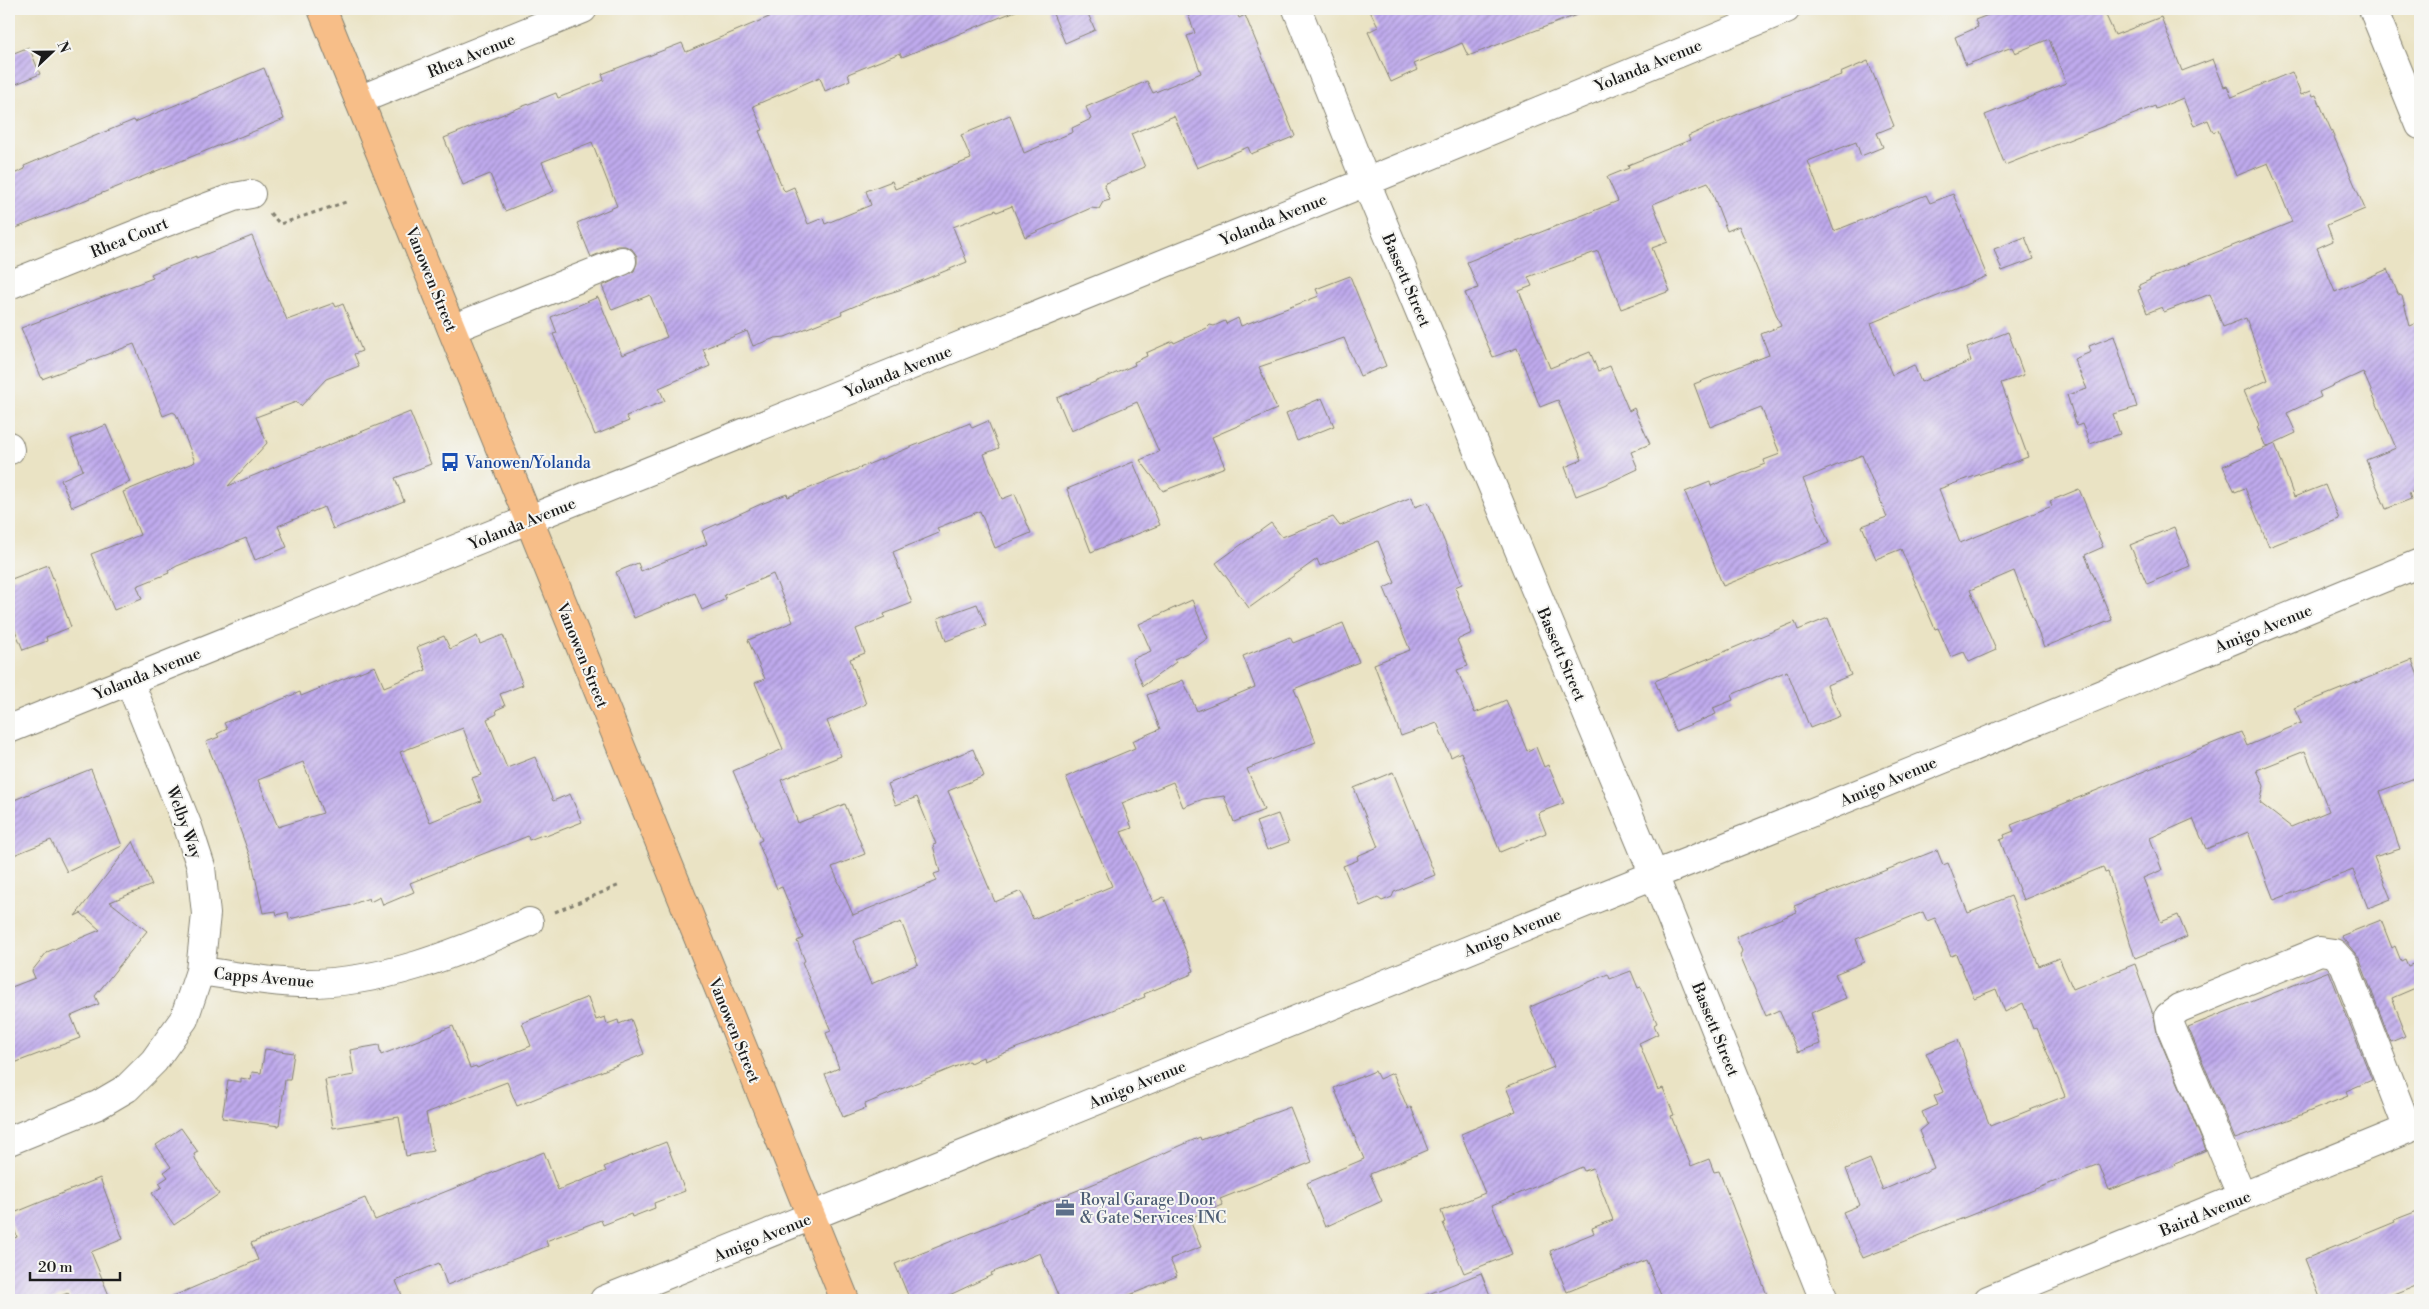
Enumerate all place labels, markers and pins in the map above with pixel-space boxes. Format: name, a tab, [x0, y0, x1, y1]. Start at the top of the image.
bus stop icon: Vanowen/Yolanda	[439, 451, 461, 473]
place label: Vanowen/Yolanda	[464, 453, 592, 473]
place label: Royal Garage Door & Gate Services INC	[1080, 1190, 1226, 1228]
office icon: Royal Garage Door & Gate Services INC	[1054, 1197, 1076, 1219]

